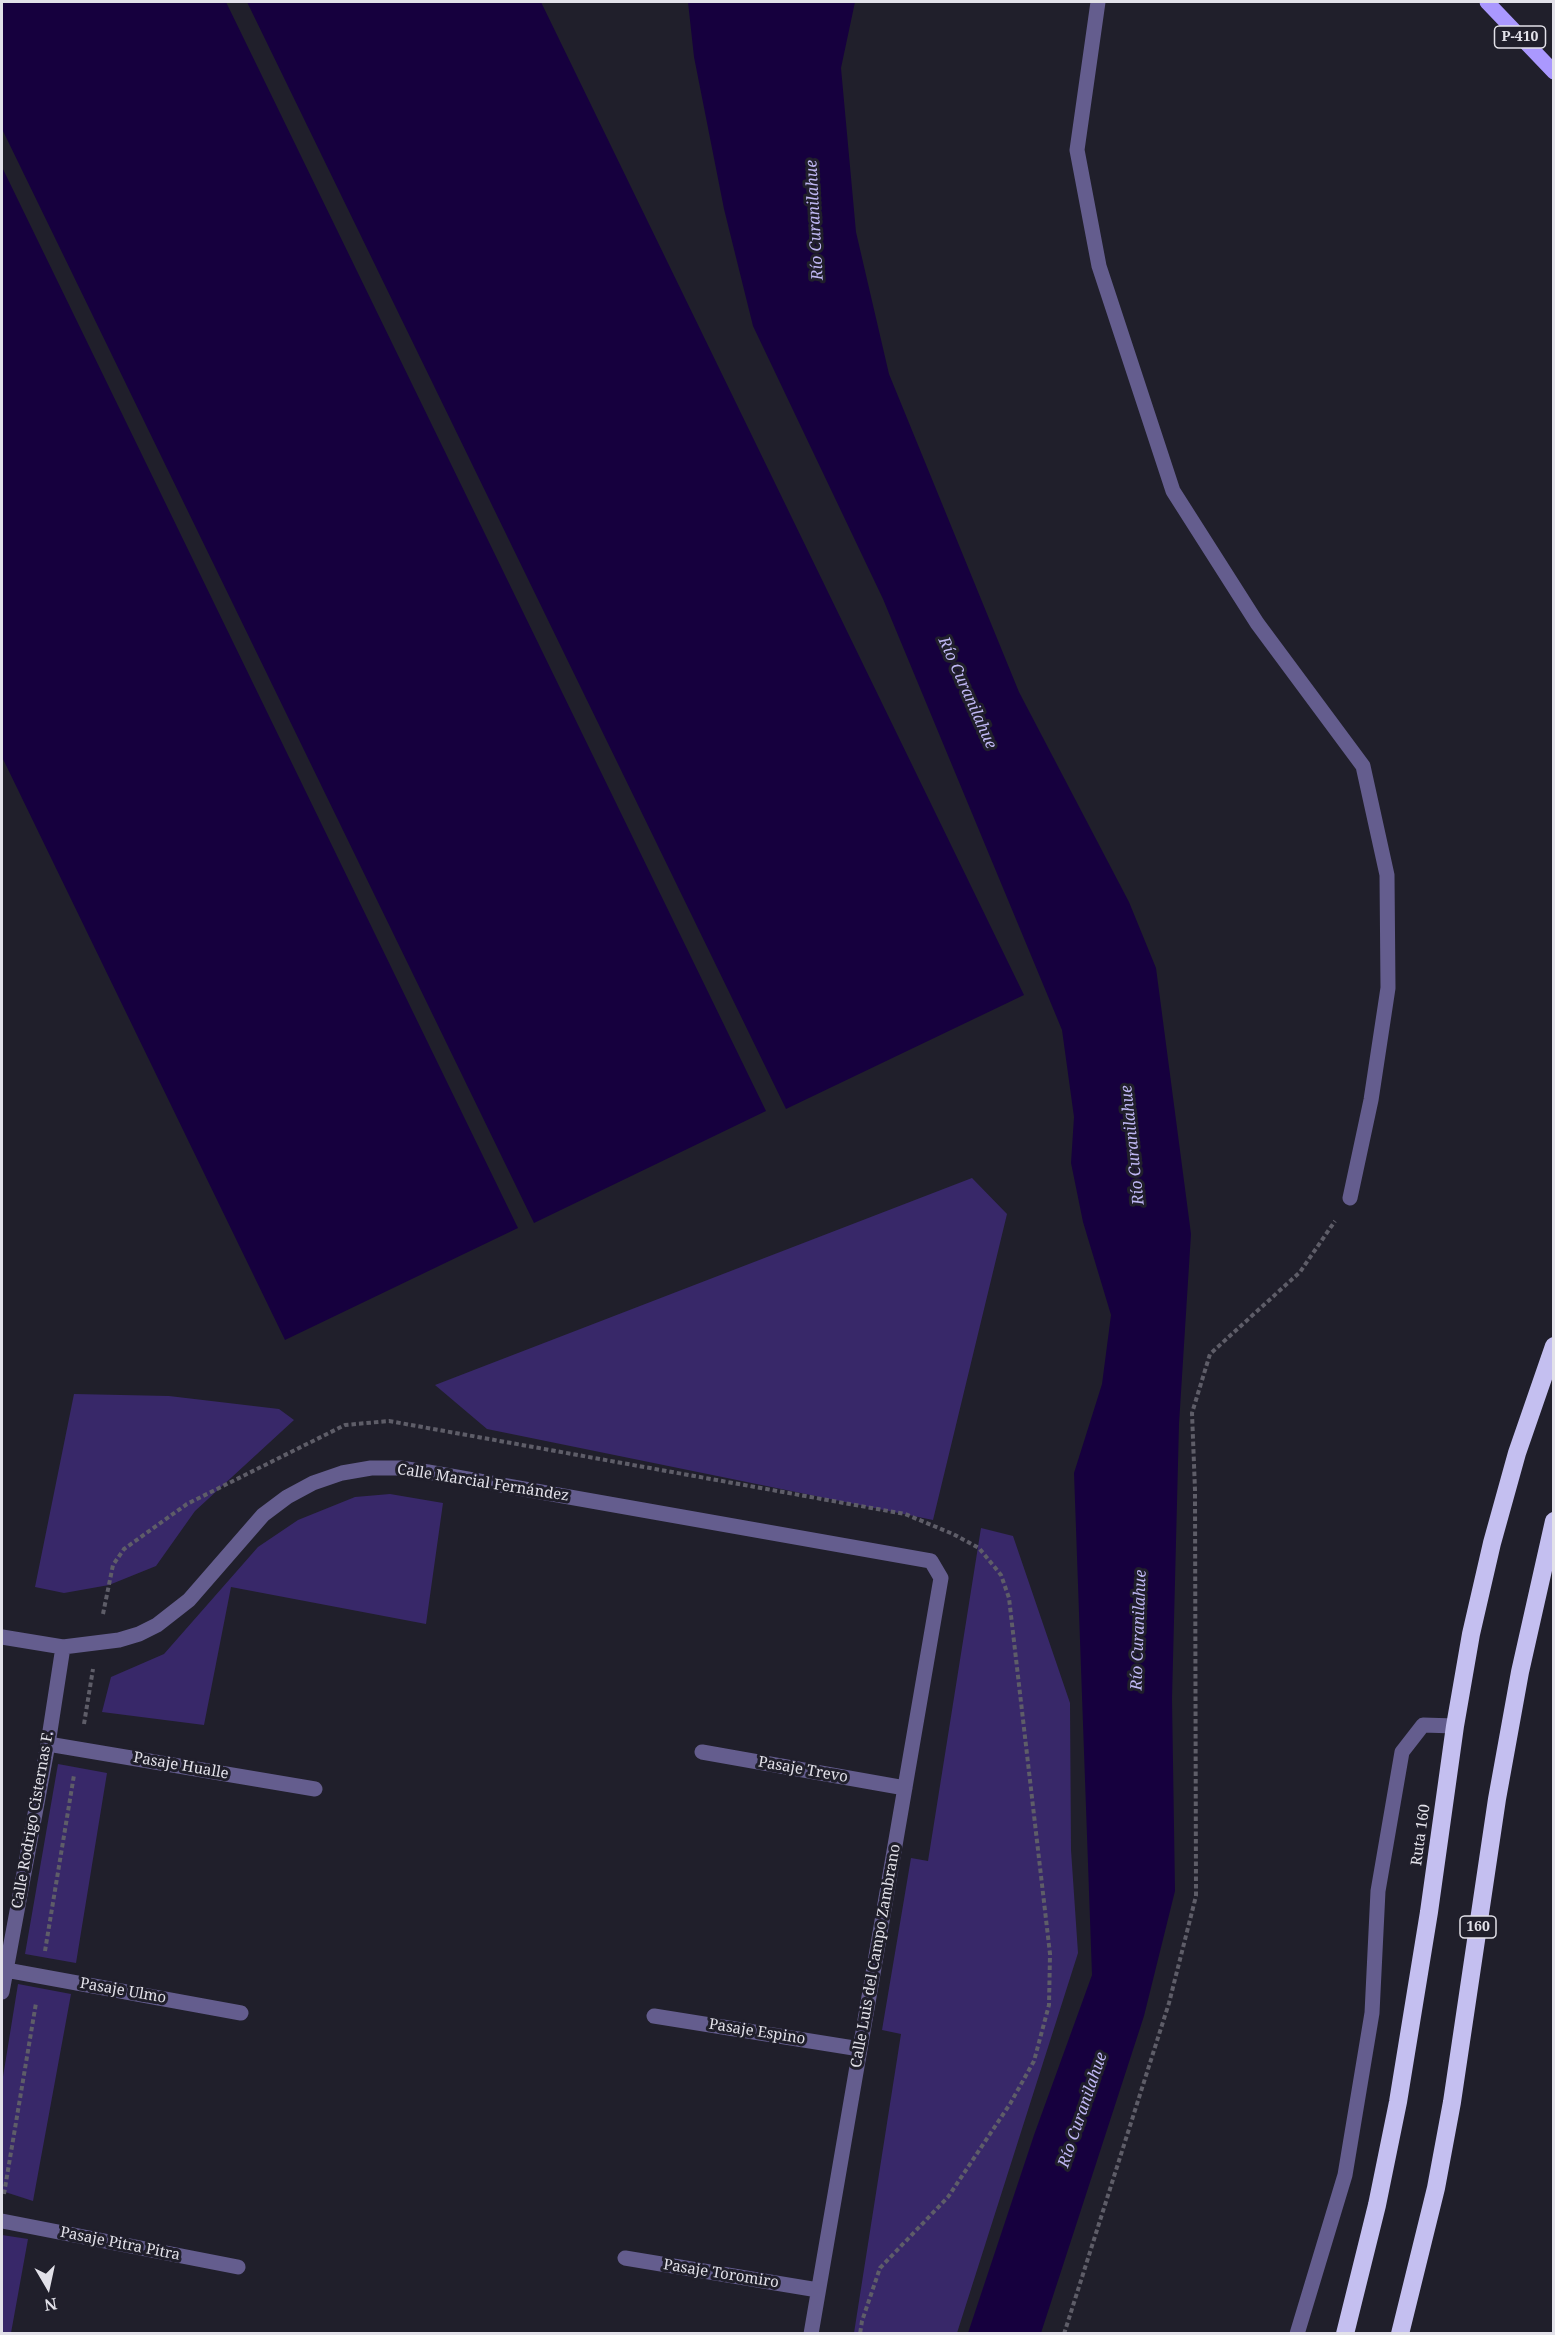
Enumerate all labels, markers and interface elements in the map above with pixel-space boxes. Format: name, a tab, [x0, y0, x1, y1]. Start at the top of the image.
road number: P-410	[1494, 26, 1546, 48]
water label: Río Curanilahue	[802, 159, 828, 281]
water label: Río Curanilahue	[934, 634, 1000, 752]
water label: Río Curanilahue	[1117, 1084, 1149, 1206]
street label: Calle Marcial Fernández	[396, 1461, 570, 1505]
water label: Río Curanilahue	[1127, 1569, 1151, 1691]
street label: Calle Rodrigo Cisternas F.	[9, 1730, 57, 1910]
street label: Pasaje Hualle	[132, 1749, 230, 1783]
street label: Pasaje Trevo	[757, 1753, 849, 1787]
street label: Ruta 160	[1408, 1803, 1434, 1867]
street label: Calle Luis del Campo Zambrano	[847, 1843, 905, 2069]
road number: 160	[1460, 1916, 1496, 1938]
street label: Pasaje Ulmo	[78, 1975, 168, 2007]
street label: Pasaje Espino	[707, 2015, 807, 2049]
water label: Río Curanilahue	[1054, 2050, 1112, 2170]
street label: Pasaje Pitra Pitra	[59, 2224, 181, 2264]
street label: Pasaje Toromiro	[662, 2256, 780, 2292]
north arrow	[18, 2257, 78, 2317]
text: N	[43, 2293, 59, 2317]

